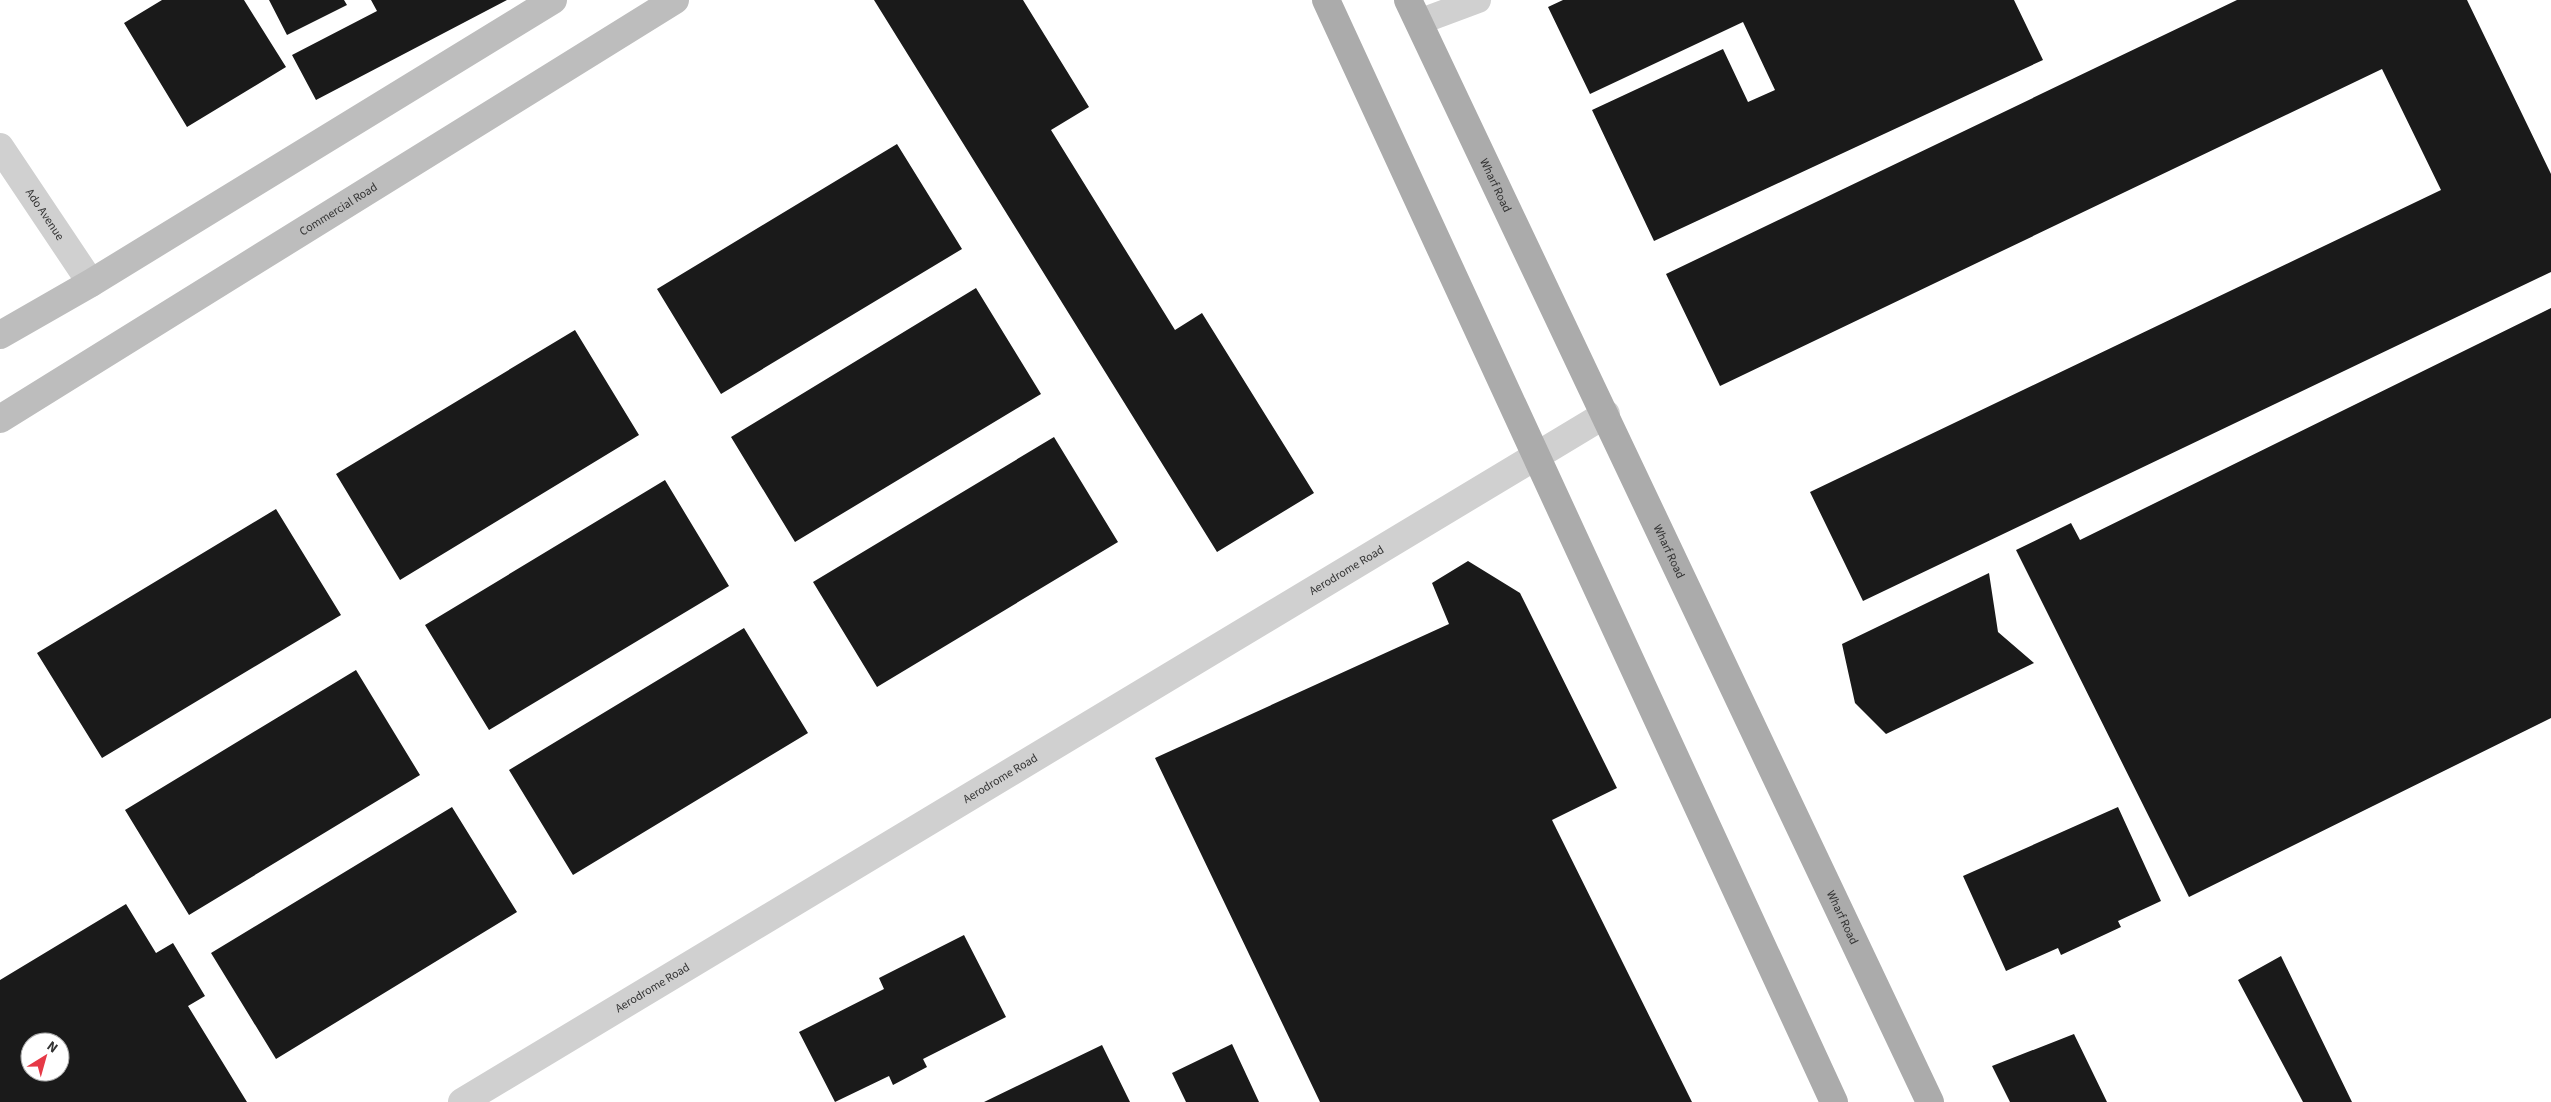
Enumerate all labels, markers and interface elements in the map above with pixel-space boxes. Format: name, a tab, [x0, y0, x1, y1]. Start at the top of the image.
street label: Wharf Road	[1475, 156, 1515, 215]
street label: Commercial Road	[296, 179, 381, 240]
street label: Ado Avenue	[21, 185, 68, 244]
street label: Wharf Road	[1649, 522, 1689, 581]
street label: Aerodrome Road	[1306, 542, 1387, 600]
street label: Aerodrome Road	[960, 750, 1041, 808]
street label: Wharf Road	[1822, 888, 1862, 947]
street label: Aerodrome Road	[612, 959, 693, 1017]
north arrow	[20, 1032, 70, 1082]
text: N	[42, 1037, 62, 1058]

